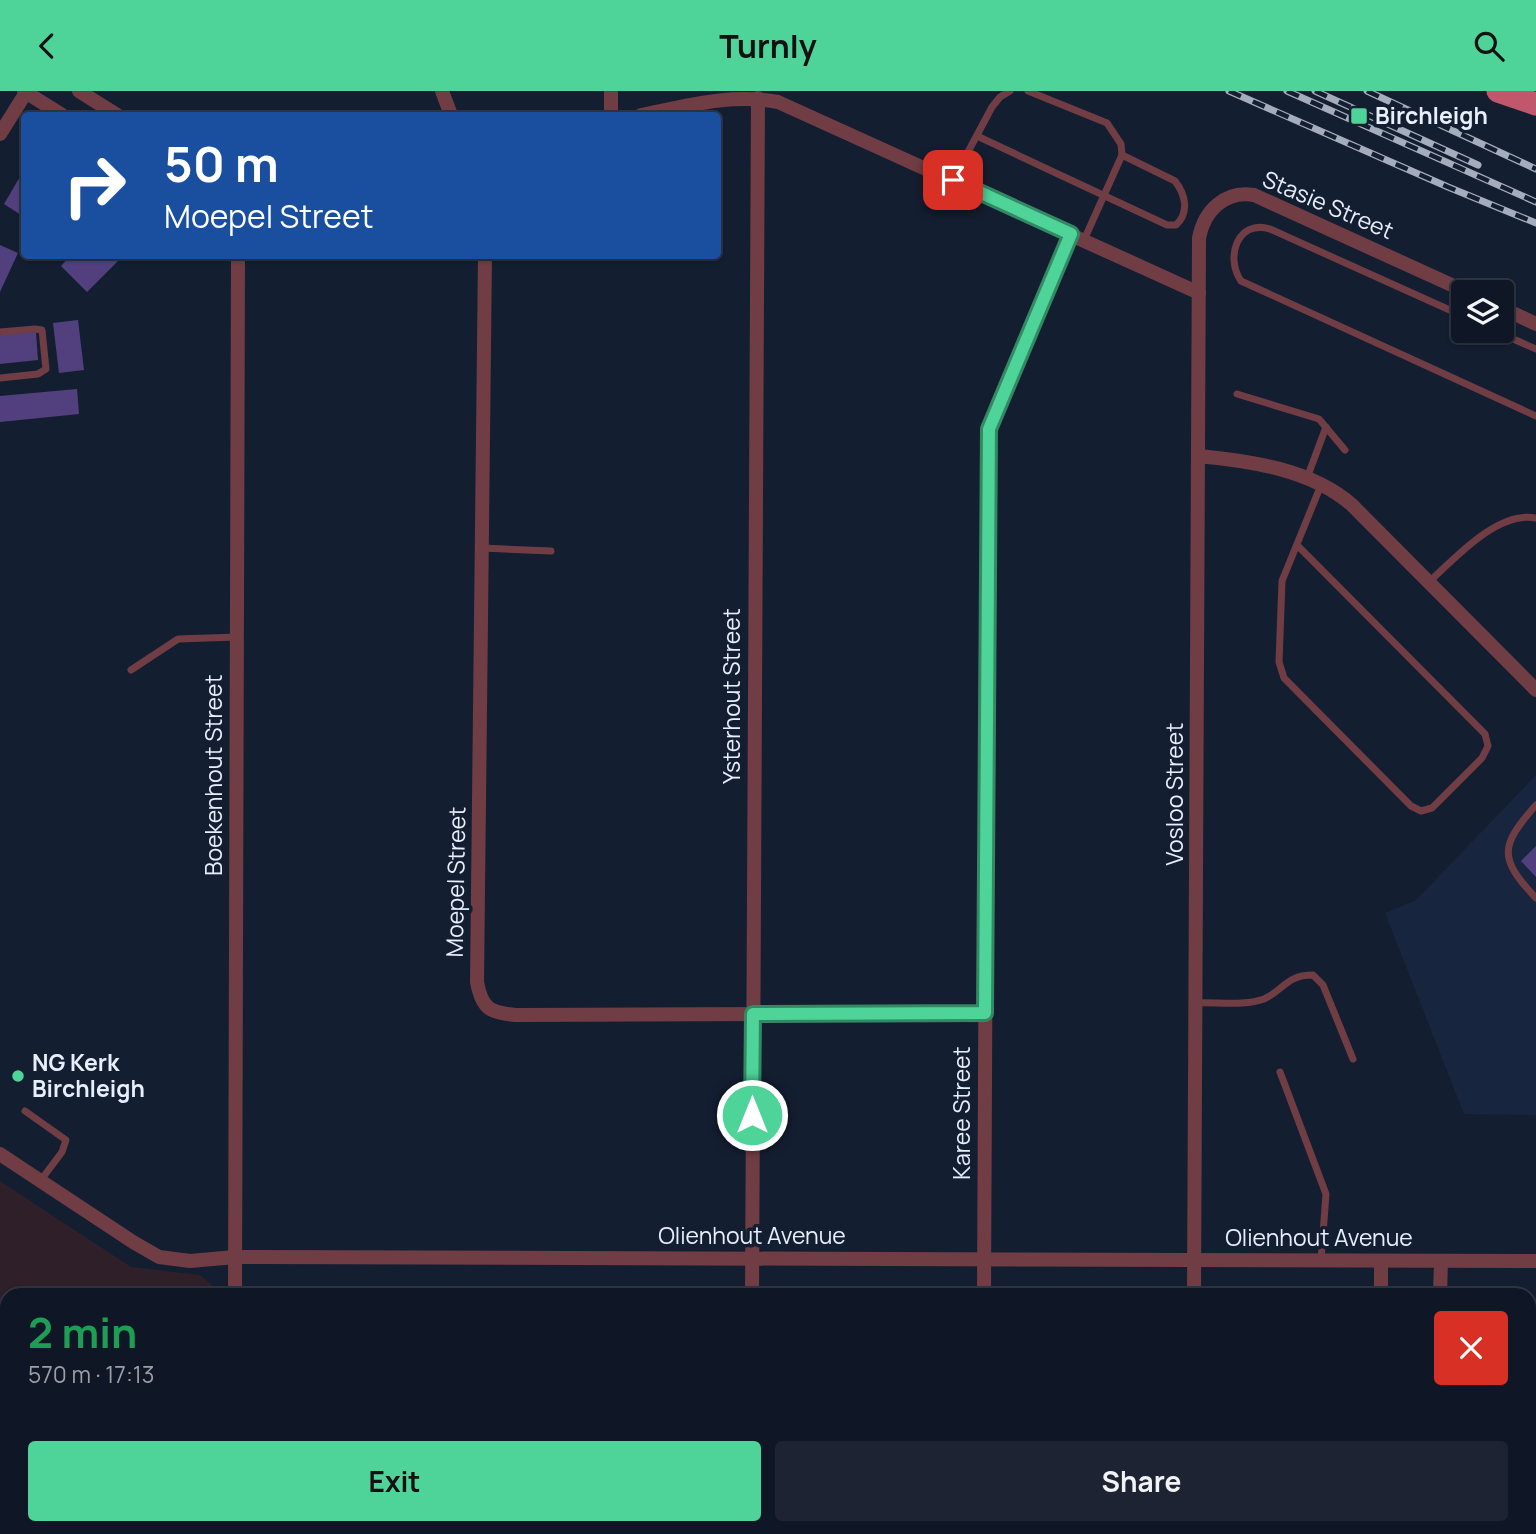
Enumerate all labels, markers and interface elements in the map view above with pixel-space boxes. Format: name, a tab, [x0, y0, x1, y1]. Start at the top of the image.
text: Turnly	[719, 24, 817, 68]
icon: back	[28, 27, 66, 65]
icon: search	[1470, 27, 1508, 65]
place label: Birchleigh	[1375, 99, 1488, 131]
marker: Birchleigh	[1349, 106, 1369, 126]
text: 50 m	[164, 130, 279, 197]
icon: right	[49, 140, 140, 231]
pin	[923, 150, 983, 210]
icon: arrive	[934, 161, 972, 199]
street label: Stasie Street	[1258, 162, 1399, 246]
text: Moepel Street	[164, 194, 374, 238]
map controls	[1451, 280, 1514, 343]
button: layers	[1451, 280, 1514, 343]
street label: Ysterhout Street	[715, 608, 747, 784]
street label: Boekenhout Street	[197, 674, 229, 876]
street label: Vosloo Street	[1158, 723, 1190, 865]
street label: Moepel Street	[438, 806, 472, 958]
place label: NG Kerk Birchleigh	[32, 1046, 145, 1104]
street label: Karee Street	[945, 1046, 977, 1180]
marker: NG Kerk Birchleigh	[10, 1068, 26, 1084]
position arrow	[715, 1078, 789, 1152]
street label: Olienhout Avenue	[658, 1219, 846, 1251]
street label: Olienhout Avenue	[1225, 1221, 1413, 1253]
text: 2 min	[28, 1303, 137, 1361]
button: close	[1434, 1311, 1508, 1385]
text: 570 m · 17:13	[28, 1358, 154, 1390]
button: Exit	[28, 1441, 761, 1521]
button: Share	[775, 1441, 1508, 1521]

